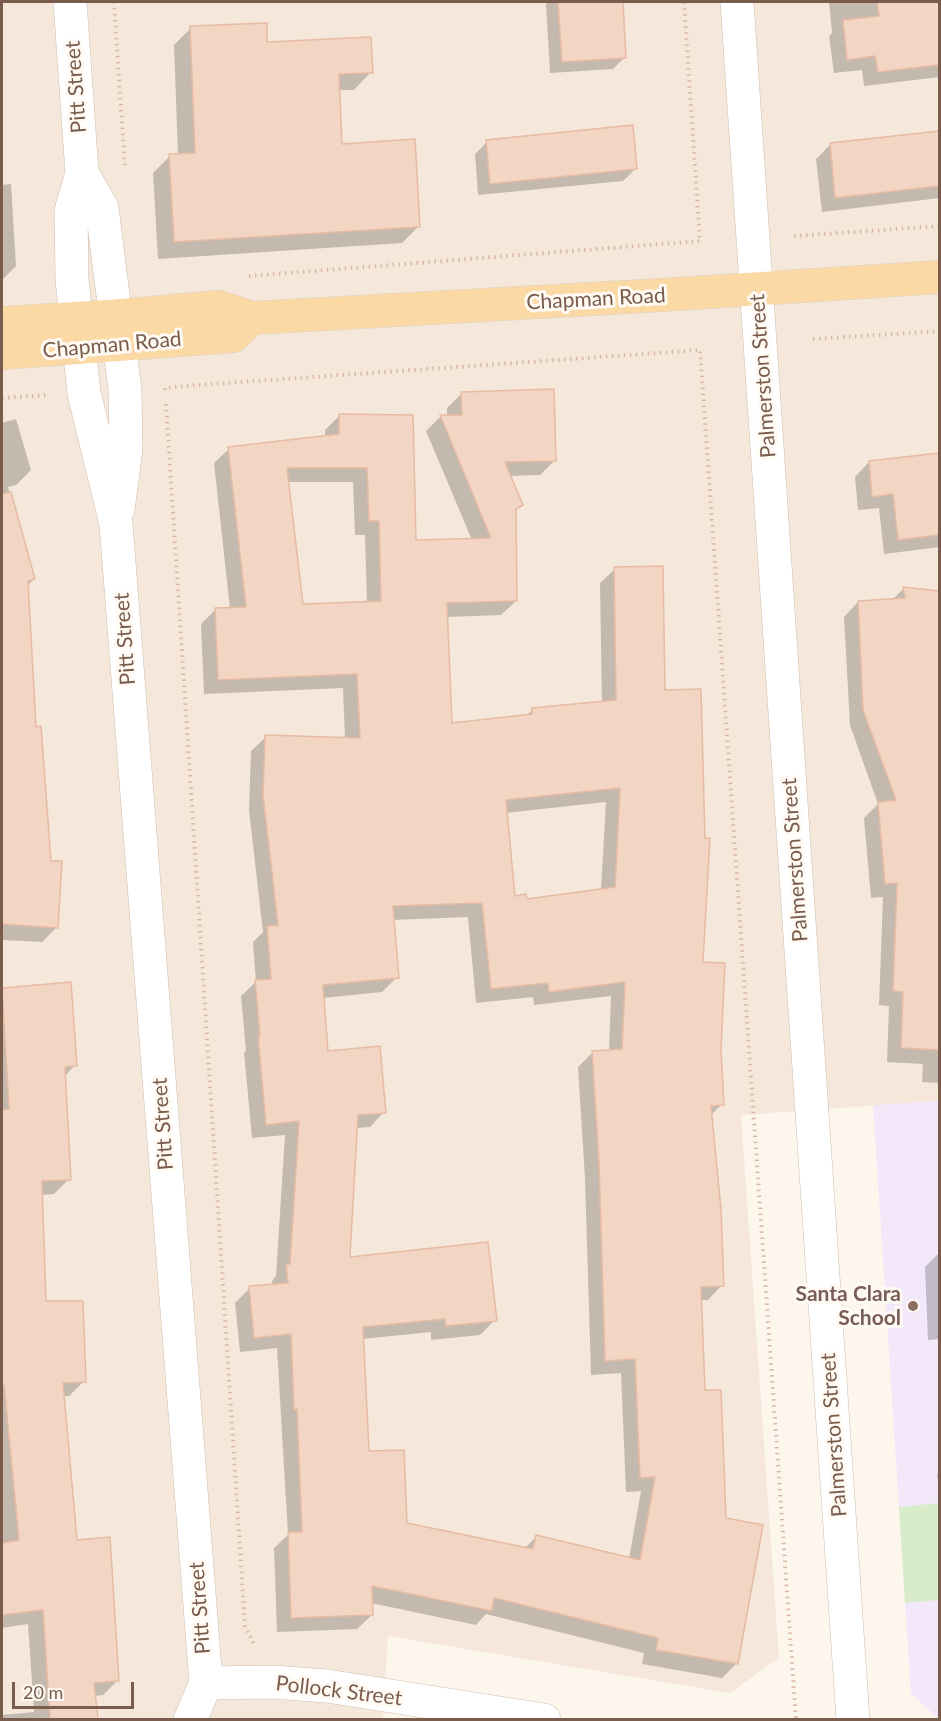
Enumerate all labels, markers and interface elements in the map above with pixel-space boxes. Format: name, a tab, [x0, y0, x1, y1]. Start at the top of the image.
street label: Pitt Street	[60, 40, 92, 134]
street label: Chapman Road	[526, 283, 666, 315]
street label: Palmerston Street	[745, 293, 781, 459]
street label: Chapman Road	[41, 326, 183, 364]
street label: Pitt Street	[109, 592, 141, 686]
street label: Palmerston Street	[777, 777, 813, 943]
street label: Pitt Street	[147, 1077, 179, 1171]
place label: Santa Clara School	[796, 1281, 901, 1331]
marker: Santa Clara School	[906, 1299, 920, 1313]
street label: Palmerston Street	[816, 1352, 852, 1518]
street label: Pitt Street	[184, 1561, 216, 1655]
scale bar	[15, 1670, 136, 1708]
street label: Pollock Street	[274, 1671, 404, 1711]
text: 20 m	[23, 1681, 63, 1703]

